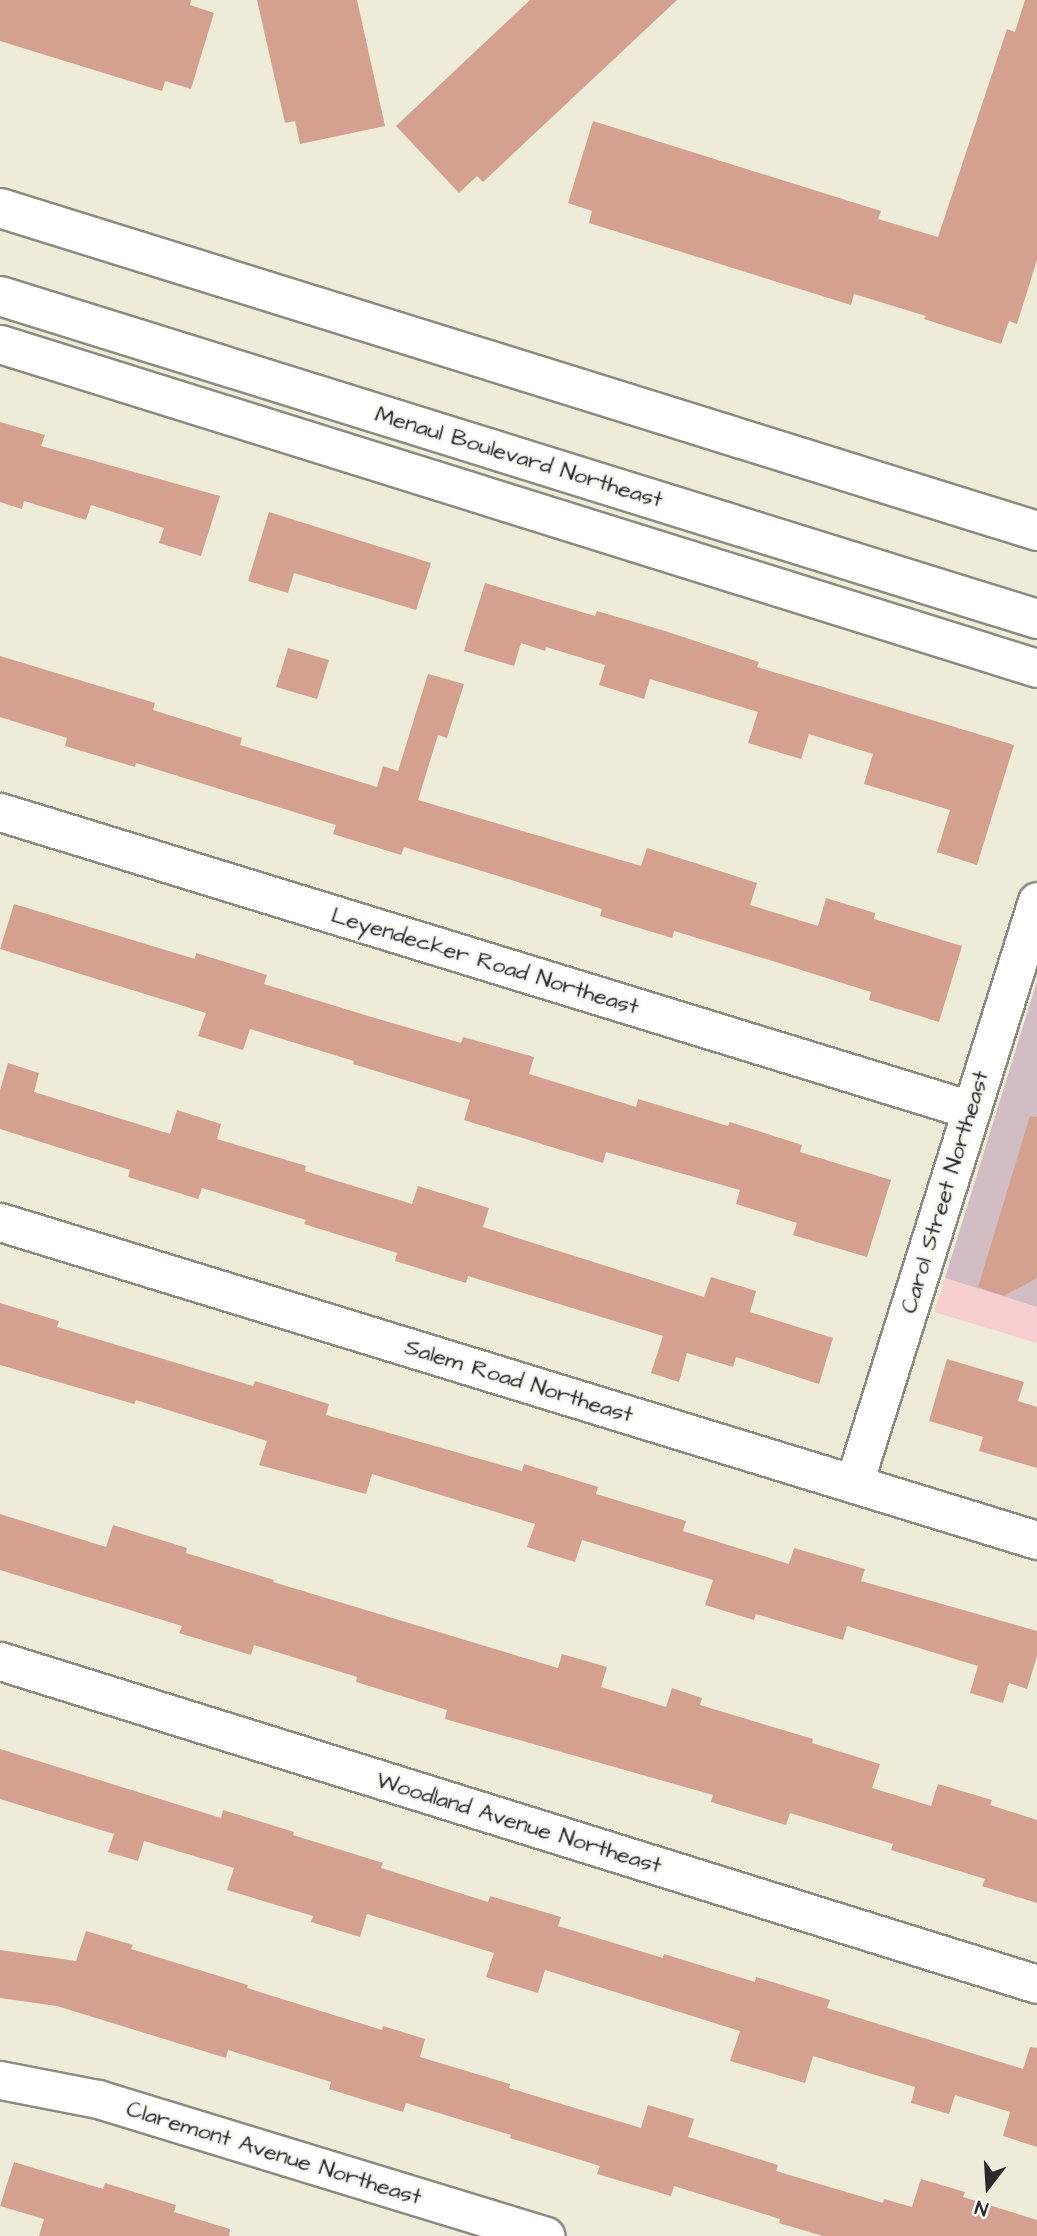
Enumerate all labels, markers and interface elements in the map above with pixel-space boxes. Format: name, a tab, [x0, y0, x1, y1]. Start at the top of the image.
street label: Menaul Boulevard Northeast	[372, 400, 666, 514]
street label: Leyendecker Road Northeast	[328, 901, 642, 1021]
street label: Carol Street Northeast	[895, 1067, 995, 1317]
street label: Salem Road Northeast	[401, 1333, 637, 1429]
street label: Woodland Avenue Northeast	[373, 1766, 665, 1880]
street label: Claremont Avenue Northeast	[123, 2095, 425, 2211]
north arrow	[953, 2152, 1023, 2222]
text: N	[972, 2193, 991, 2222]

